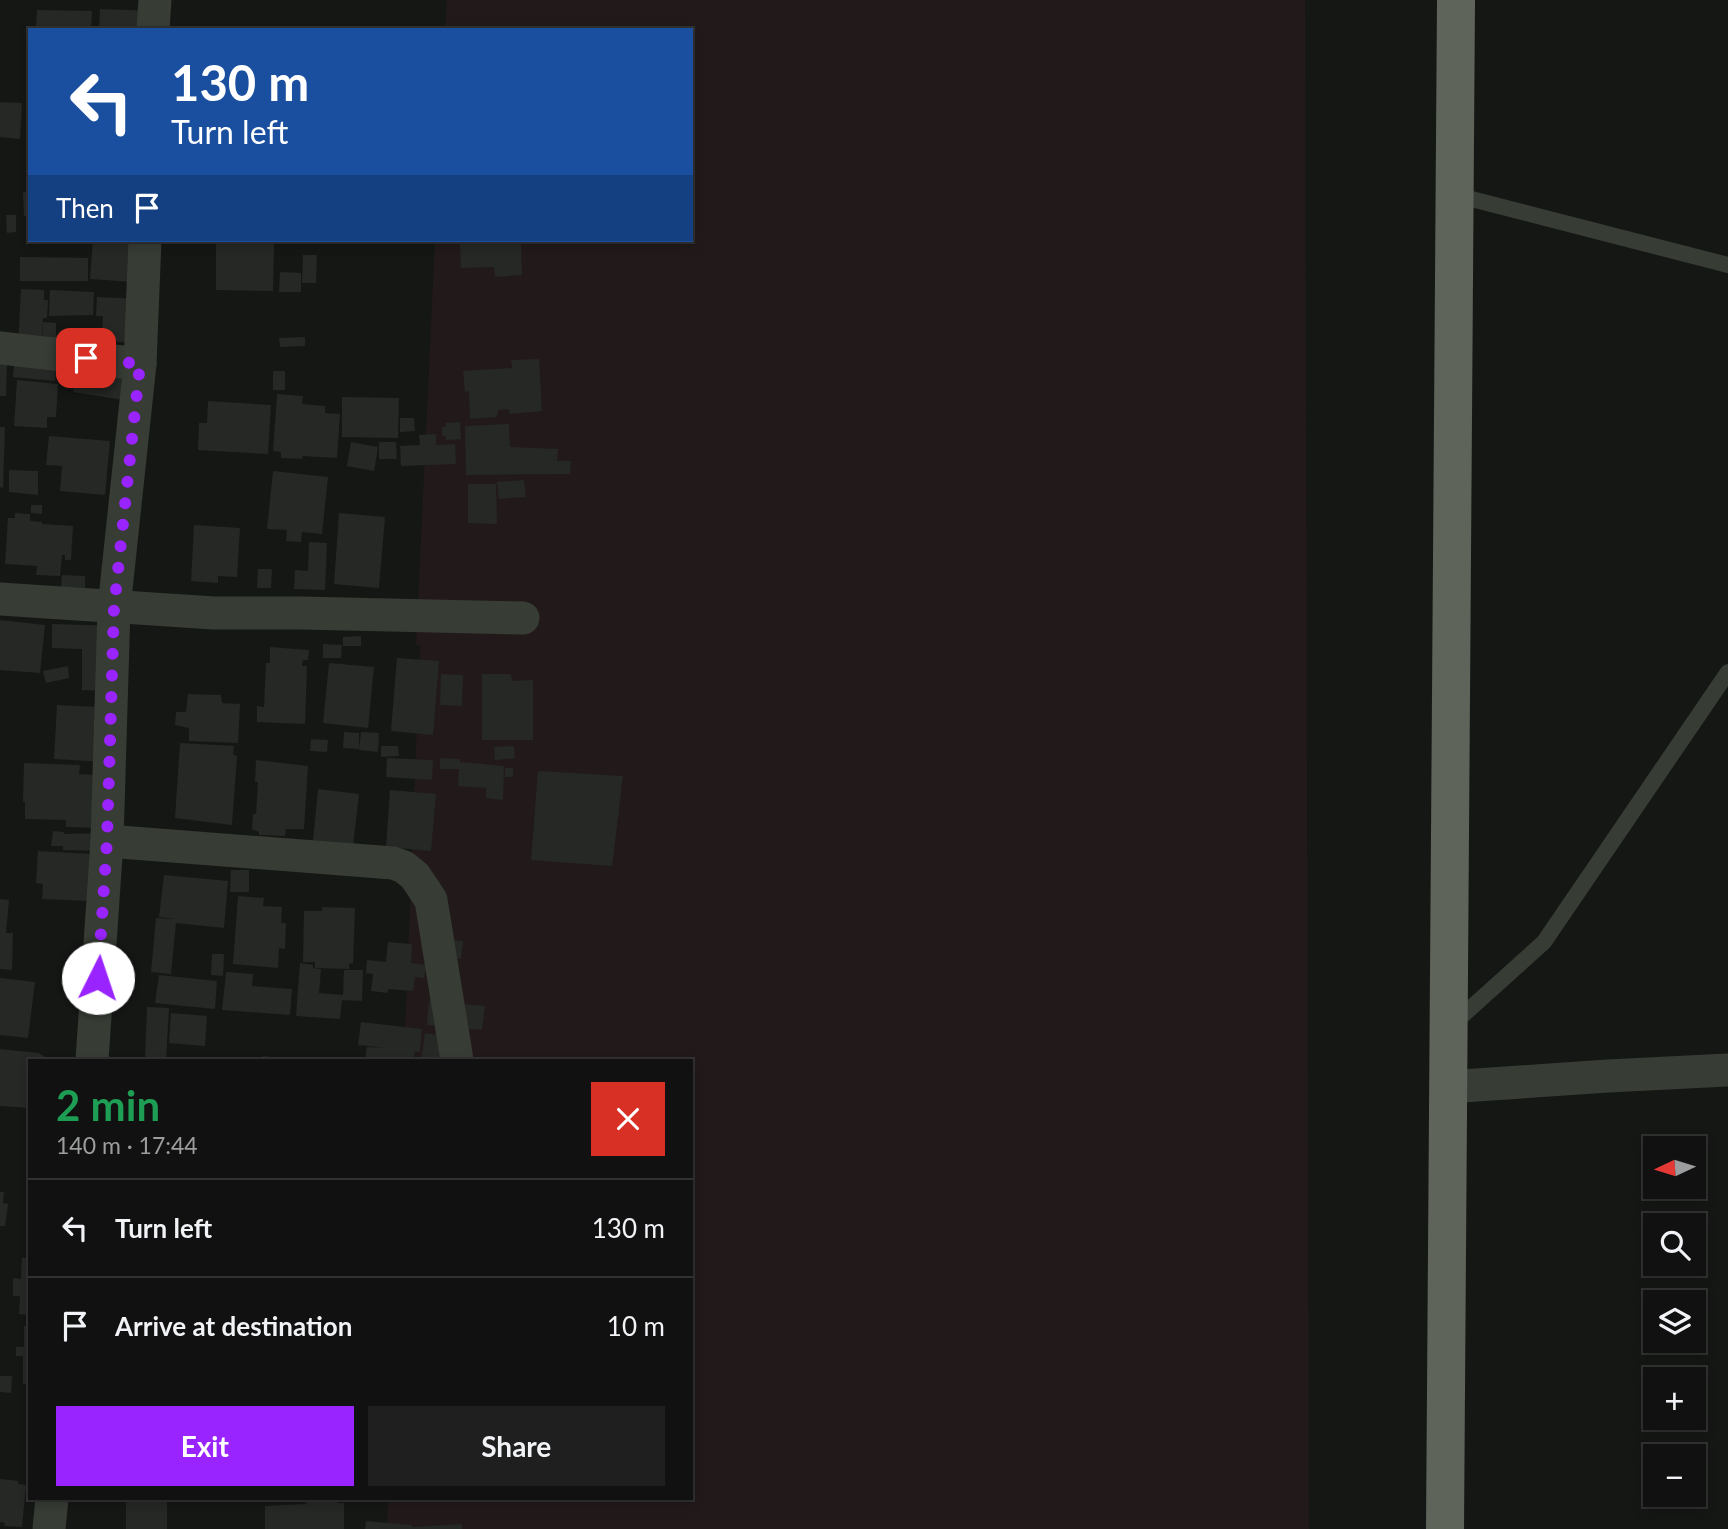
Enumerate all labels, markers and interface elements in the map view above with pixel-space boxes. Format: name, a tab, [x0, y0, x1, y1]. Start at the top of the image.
text: 130 m	[171, 53, 309, 111]
icon: left	[56, 56, 147, 147]
text: Turn left	[171, 112, 288, 151]
icon: arrive	[128, 189, 166, 227]
text: Then	[56, 192, 114, 224]
pin	[56, 328, 116, 388]
icon: arrive	[67, 339, 105, 377]
position arrow	[61, 941, 135, 1015]
text: 2 min	[56, 1080, 160, 1130]
button: close	[591, 1082, 665, 1156]
text: 140 m · 17:44	[56, 1131, 198, 1159]
north arrow	[1643, 1136, 1706, 1199]
map controls	[1643, 1136, 1706, 1507]
icon: left	[56, 1209, 94, 1247]
text: Turn left	[115, 1212, 212, 1244]
text: 130 m	[592, 1212, 665, 1244]
button: search	[1643, 1213, 1706, 1276]
button: layers	[1643, 1290, 1706, 1353]
icon: arrive	[56, 1307, 94, 1345]
text: Arrive at destination	[115, 1310, 352, 1342]
text: 10 m	[607, 1310, 665, 1342]
button: +	[1643, 1367, 1706, 1430]
button: Exit	[56, 1406, 354, 1486]
button: Share	[368, 1406, 665, 1486]
button: −	[1643, 1444, 1706, 1507]

